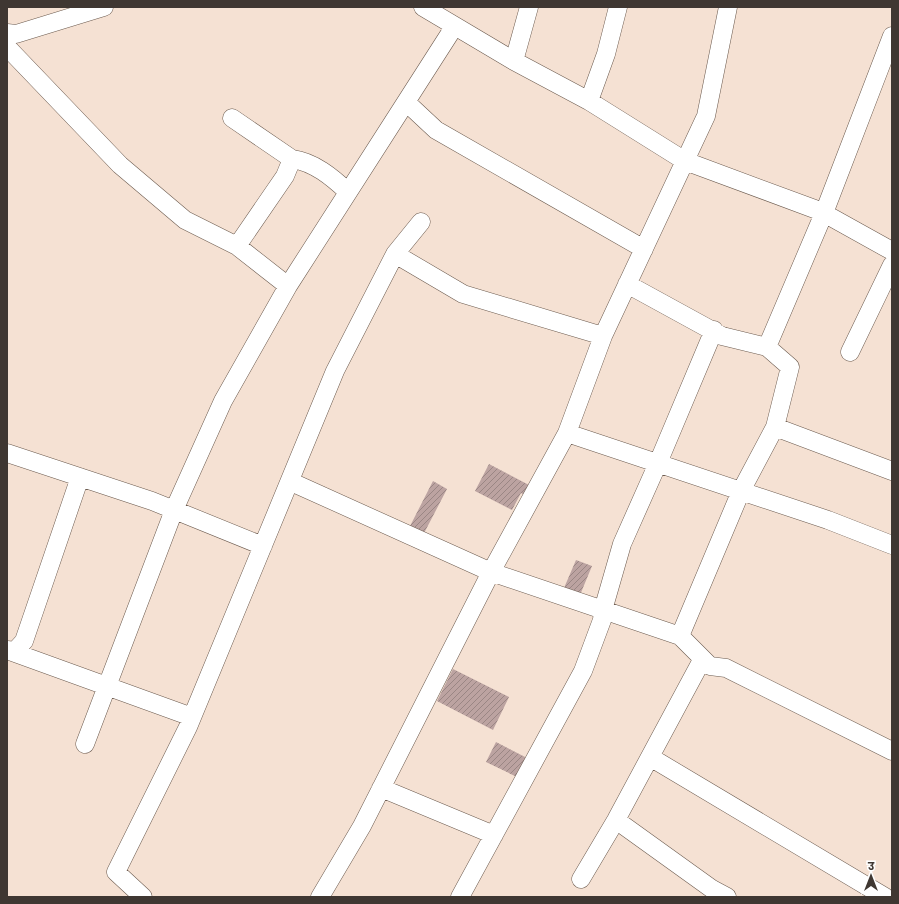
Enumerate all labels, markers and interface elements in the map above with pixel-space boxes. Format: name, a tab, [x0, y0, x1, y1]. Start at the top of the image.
north arrow	[851, 856, 891, 896]
text: उ	[867, 858, 875, 874]

